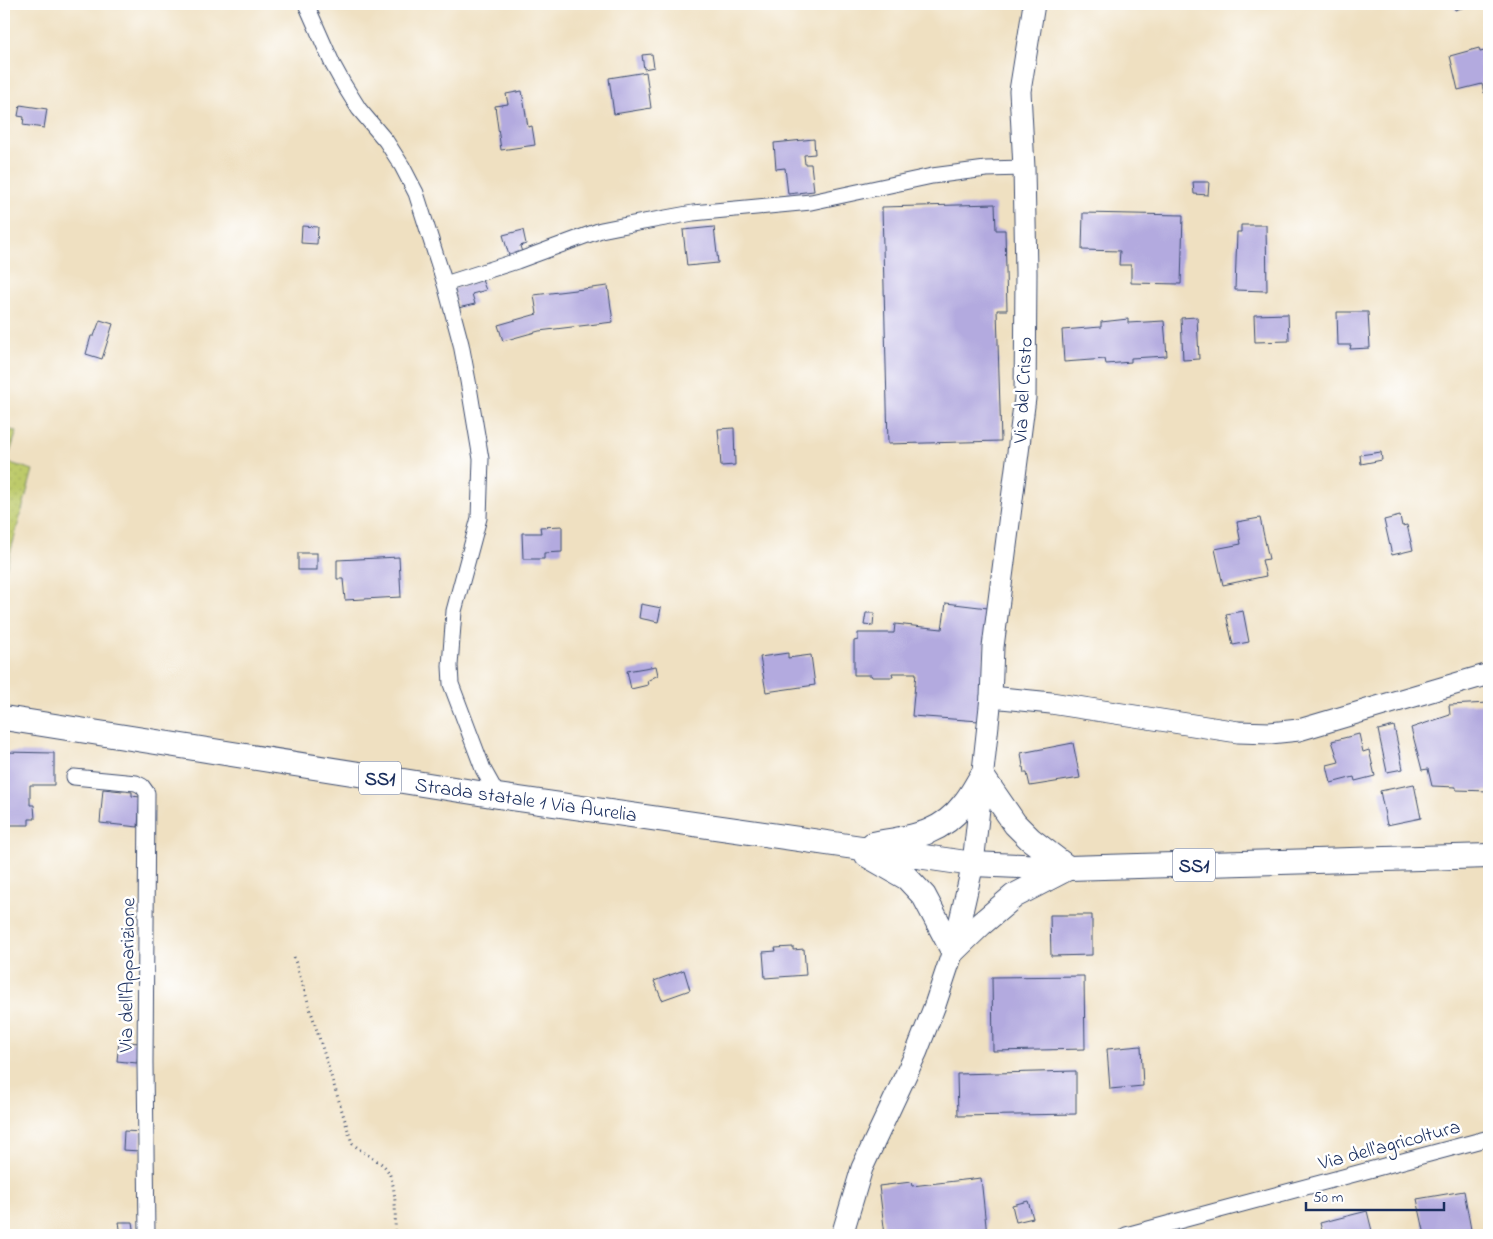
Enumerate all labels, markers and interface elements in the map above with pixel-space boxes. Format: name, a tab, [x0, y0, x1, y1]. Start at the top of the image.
street label: Via del Cristo	[1007, 336, 1042, 445]
road number: SS1	[359, 761, 401, 794]
street label: Strada statale 1 Via Aurelia	[413, 772, 639, 831]
road number: SS1	[1173, 848, 1215, 882]
street label: Via dell'Apparizione	[113, 897, 144, 1054]
street label: Via dell'agricoltura	[1315, 1114, 1464, 1180]
scale bar	[1306, 1179, 1443, 1211]
text: 50 m	[1313, 1187, 1344, 1209]

